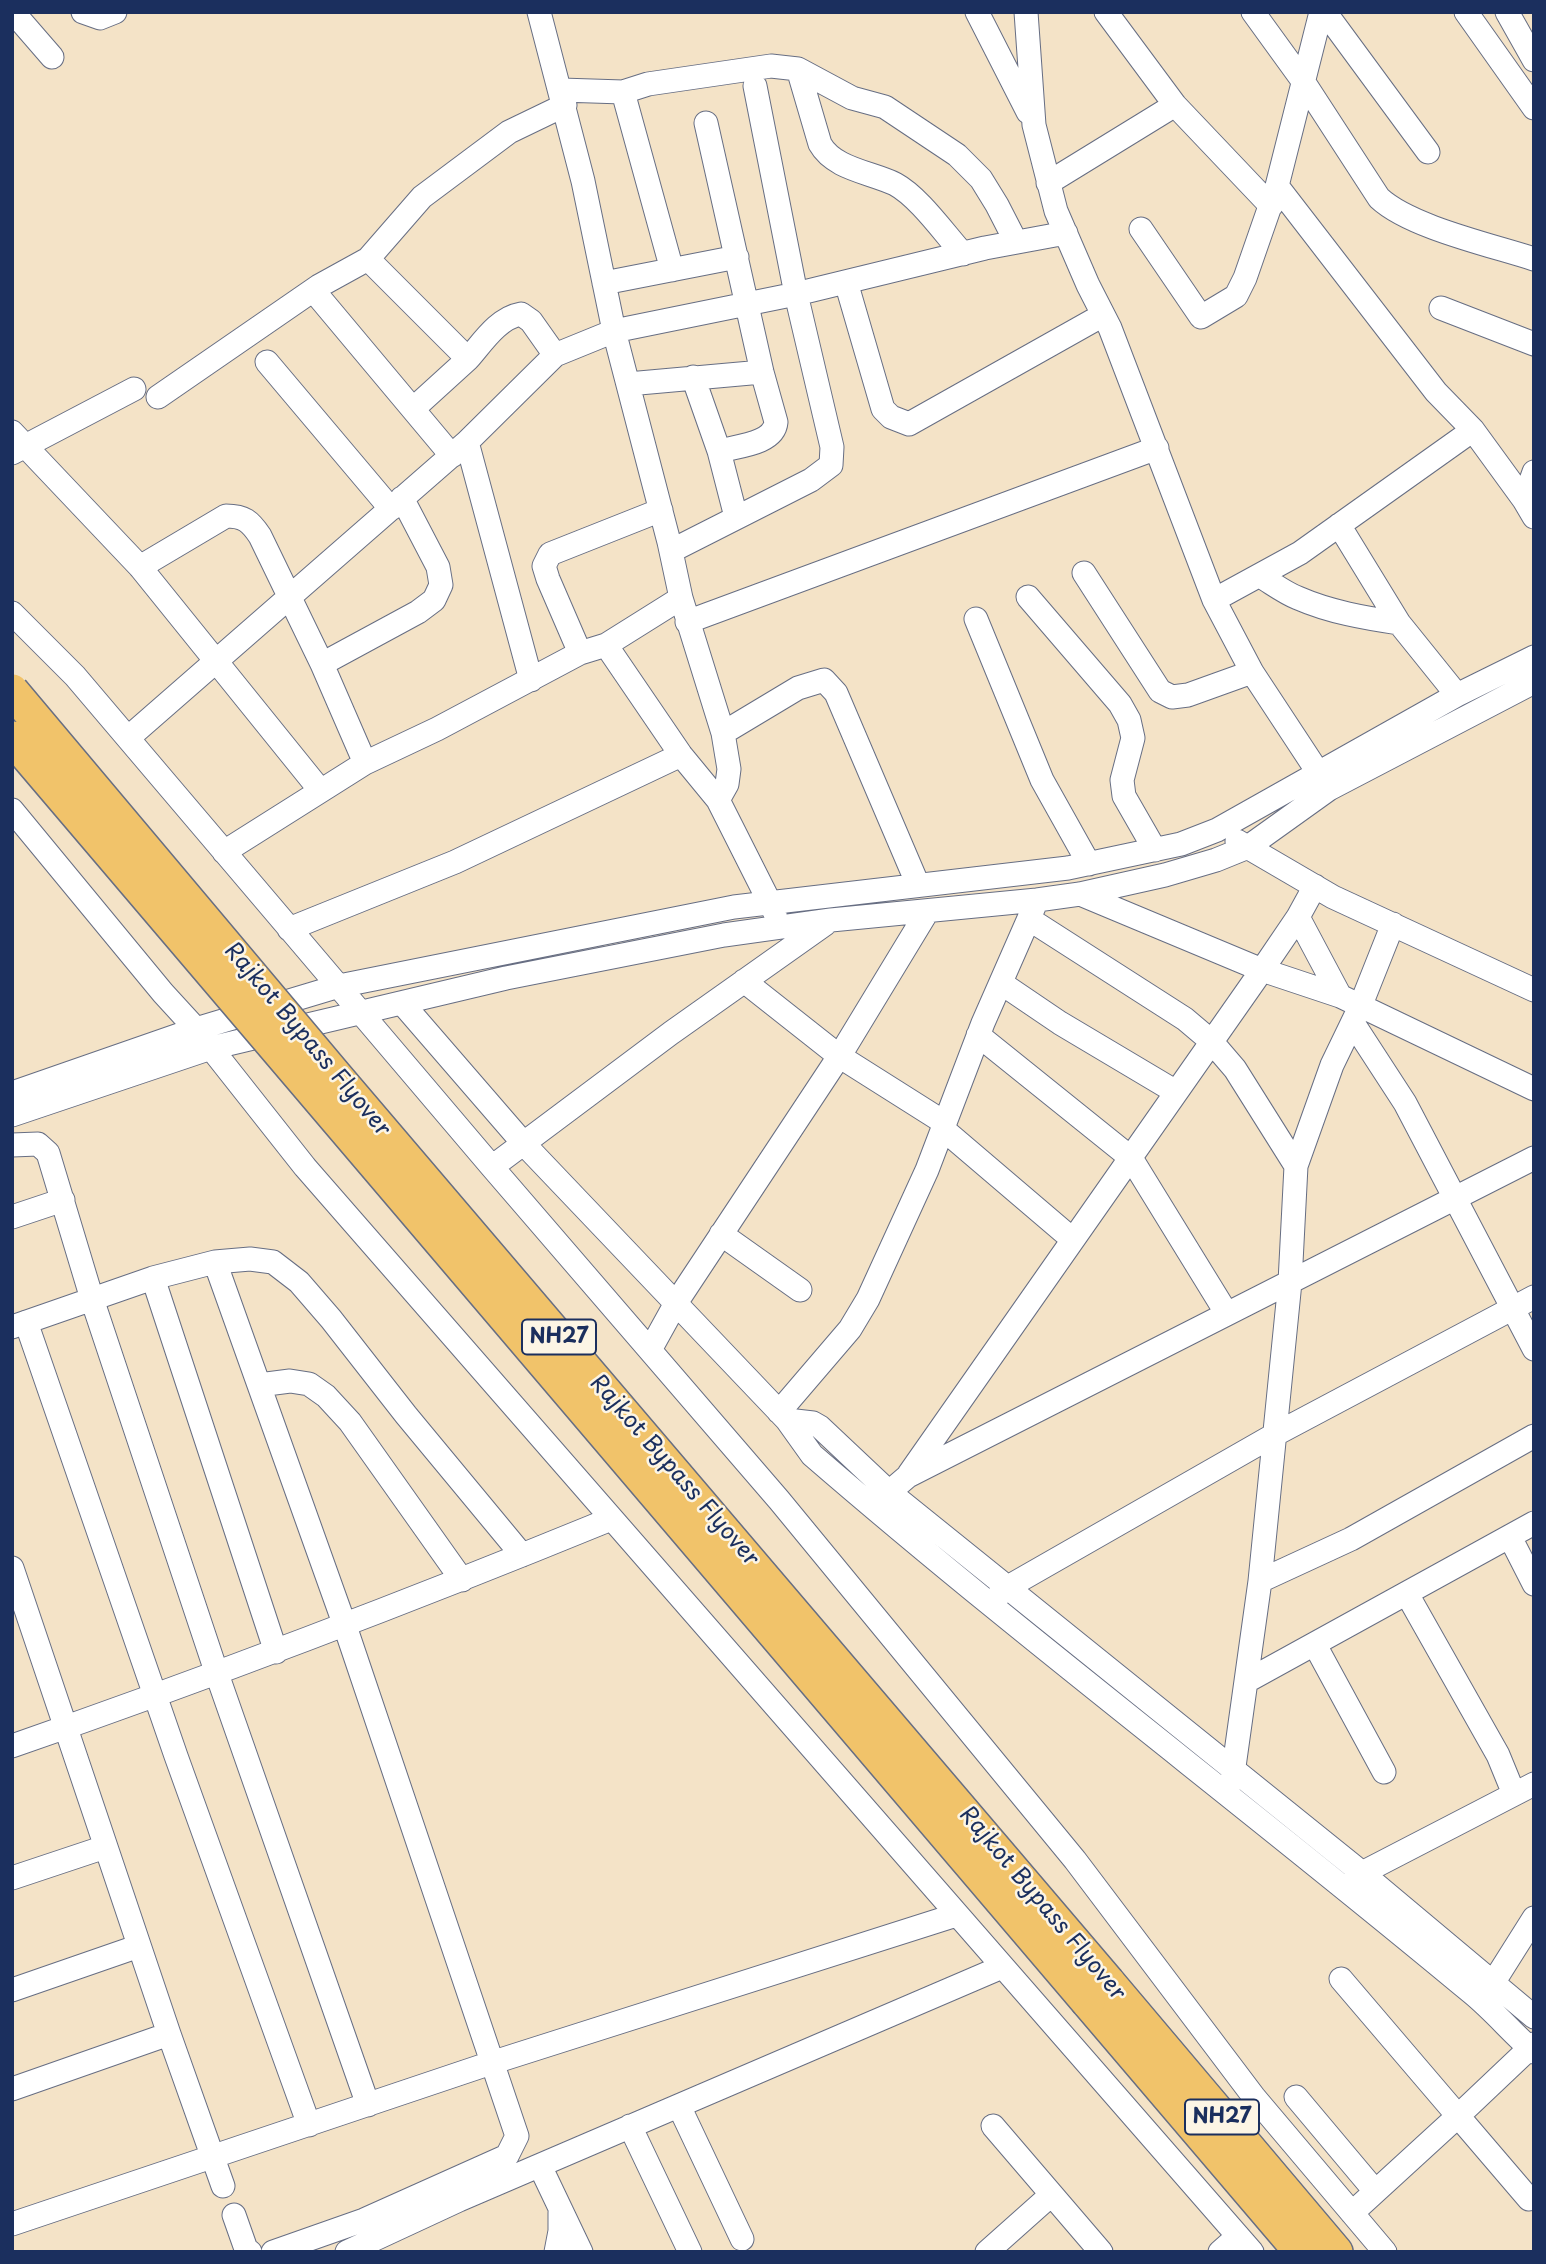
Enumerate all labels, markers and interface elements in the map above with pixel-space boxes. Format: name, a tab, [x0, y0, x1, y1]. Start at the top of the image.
street label: Rajkot Bypass Flyover	[218, 938, 396, 1142]
road number: NH27	[522, 1320, 596, 1354]
street label: Rajkot Bypass Flyover	[583, 1370, 765, 1572]
street label: Rajkot Bypass Flyover	[953, 1802, 1131, 2006]
road number: NH27	[1185, 2100, 1259, 2134]

